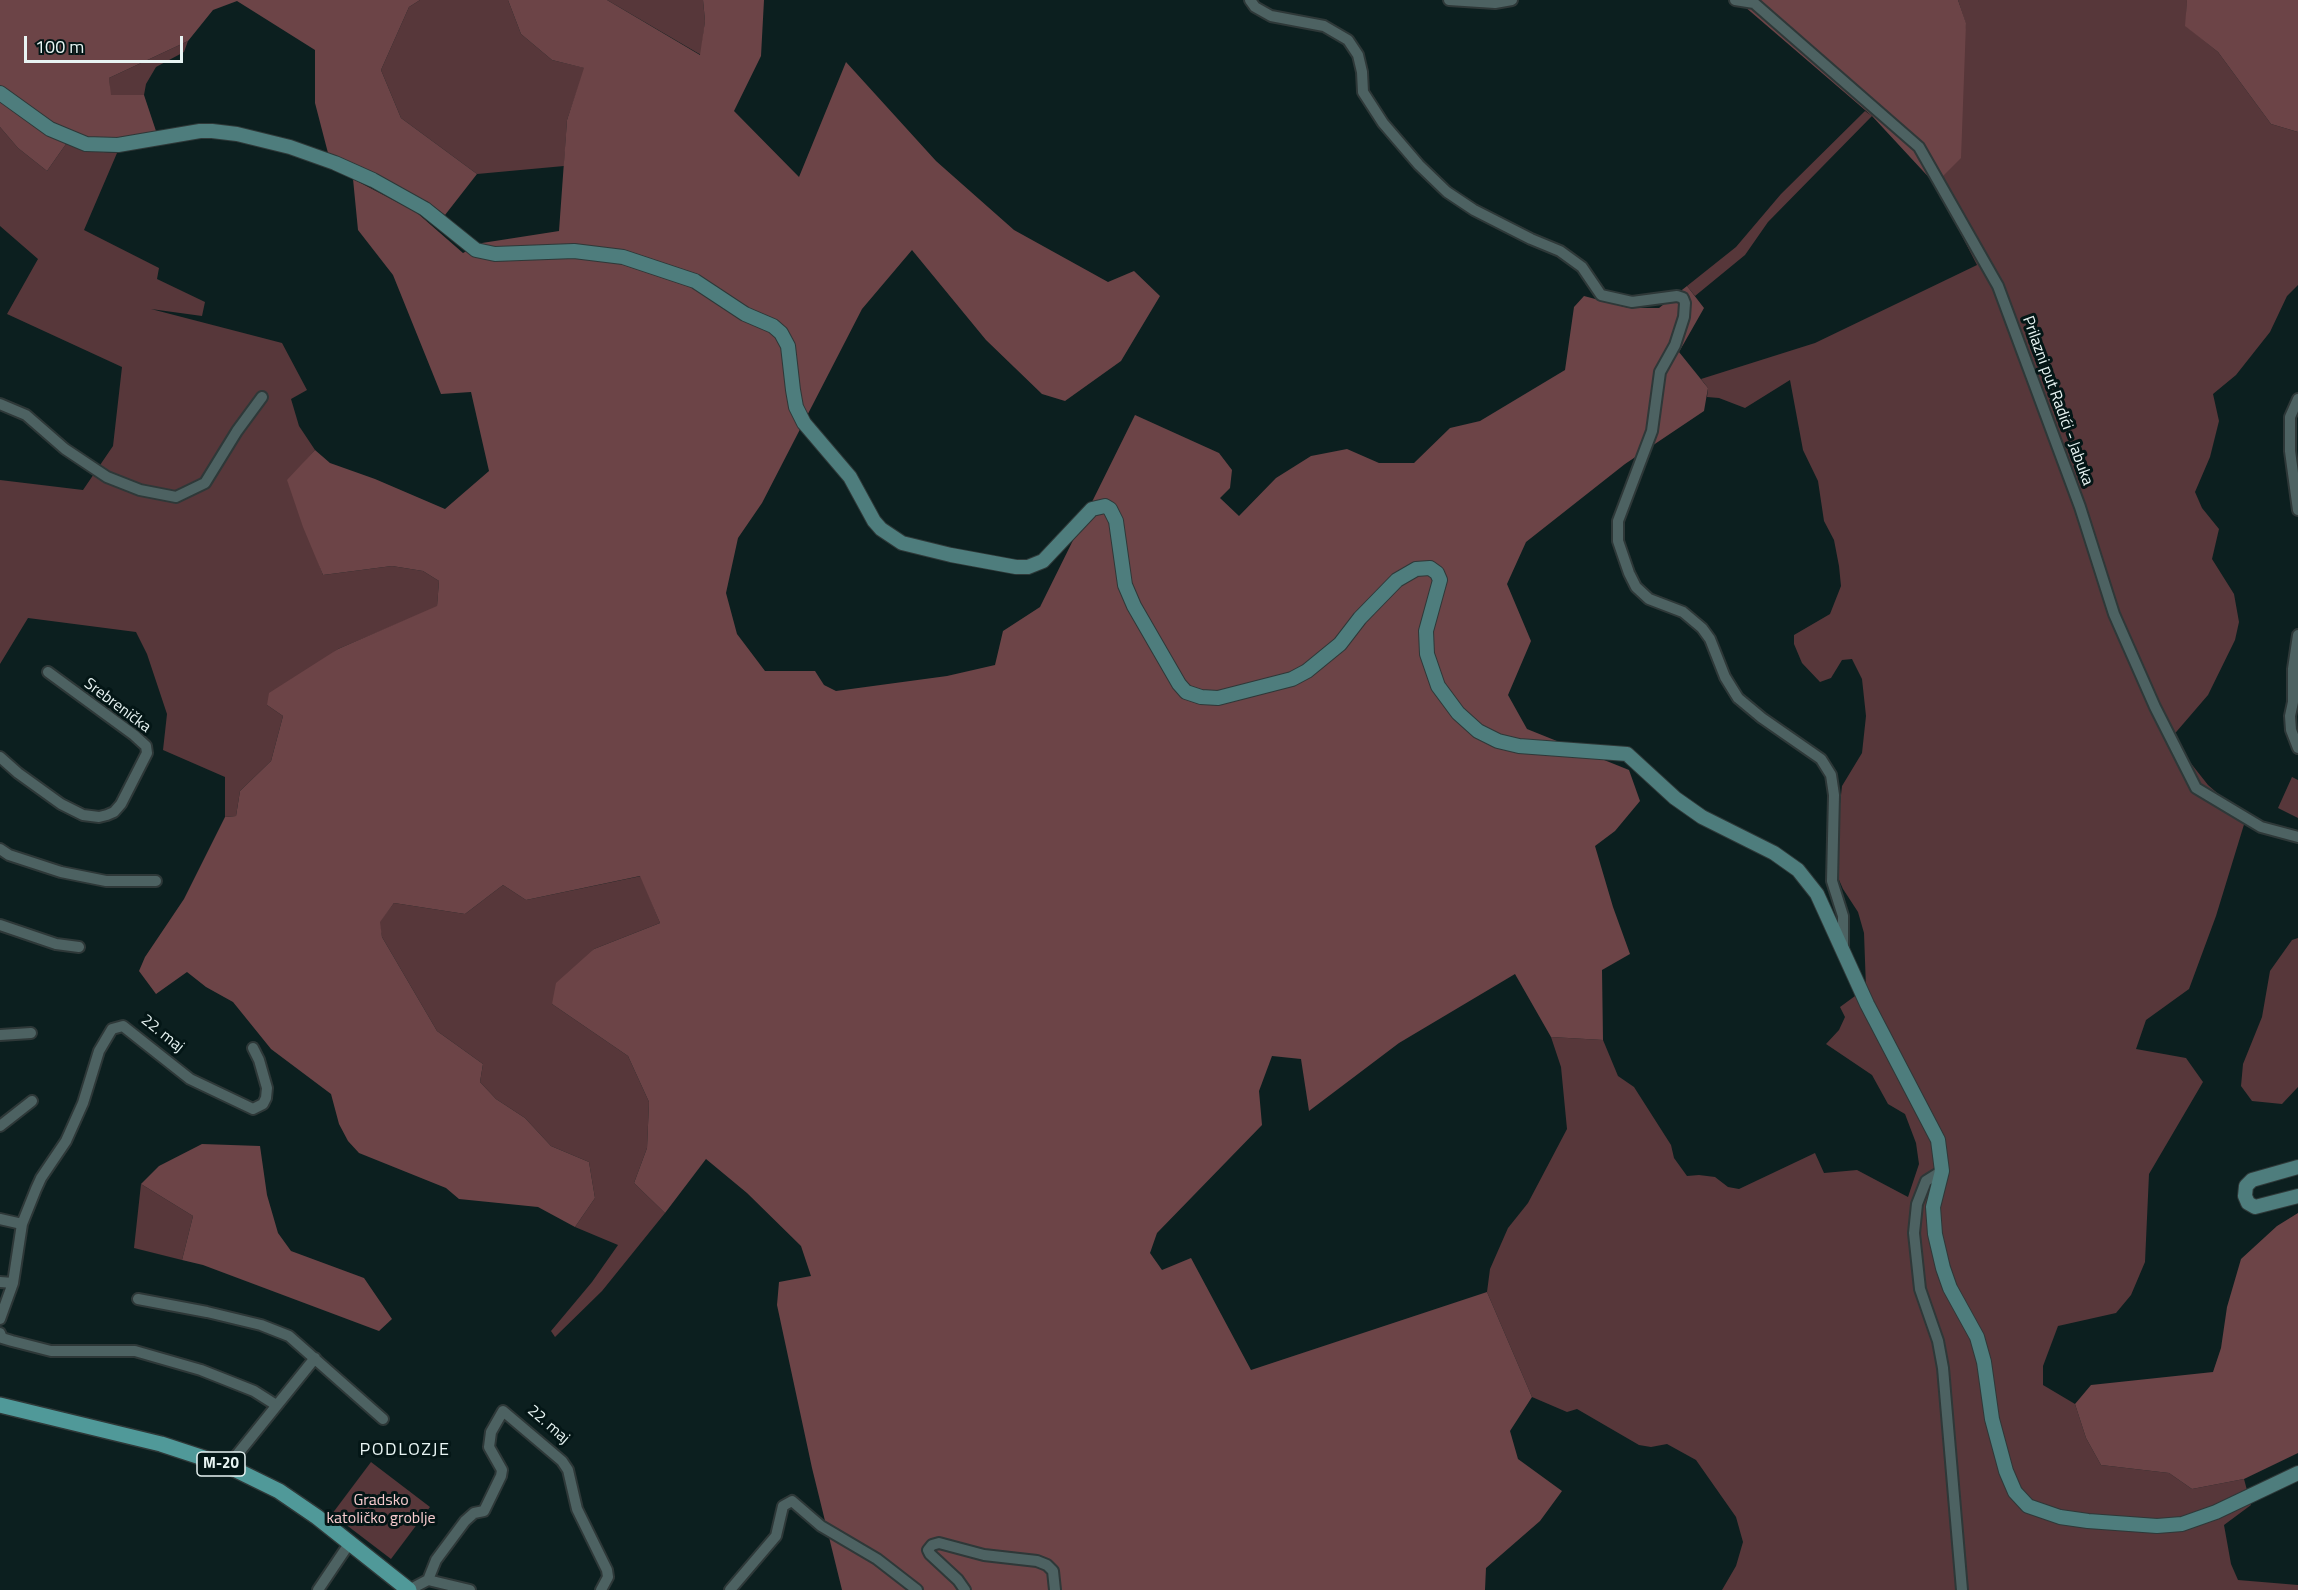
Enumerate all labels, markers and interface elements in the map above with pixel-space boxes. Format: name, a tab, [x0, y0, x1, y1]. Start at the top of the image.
scale bar	[27, 24, 186, 62]
text: 100 m	[35, 33, 84, 60]
street label: Prilazni put Radići - Jabuka	[2017, 314, 2097, 488]
street label: Srebrenička	[80, 675, 154, 737]
street label: 22. maj	[137, 1011, 187, 1057]
street label: 22. maj	[523, 1401, 573, 1449]
district label: PODLOZJE	[359, 1440, 451, 1462]
road number: M-20	[197, 1452, 245, 1476]
park label: Gradsko katoličko groblje	[326, 1491, 436, 1529]

